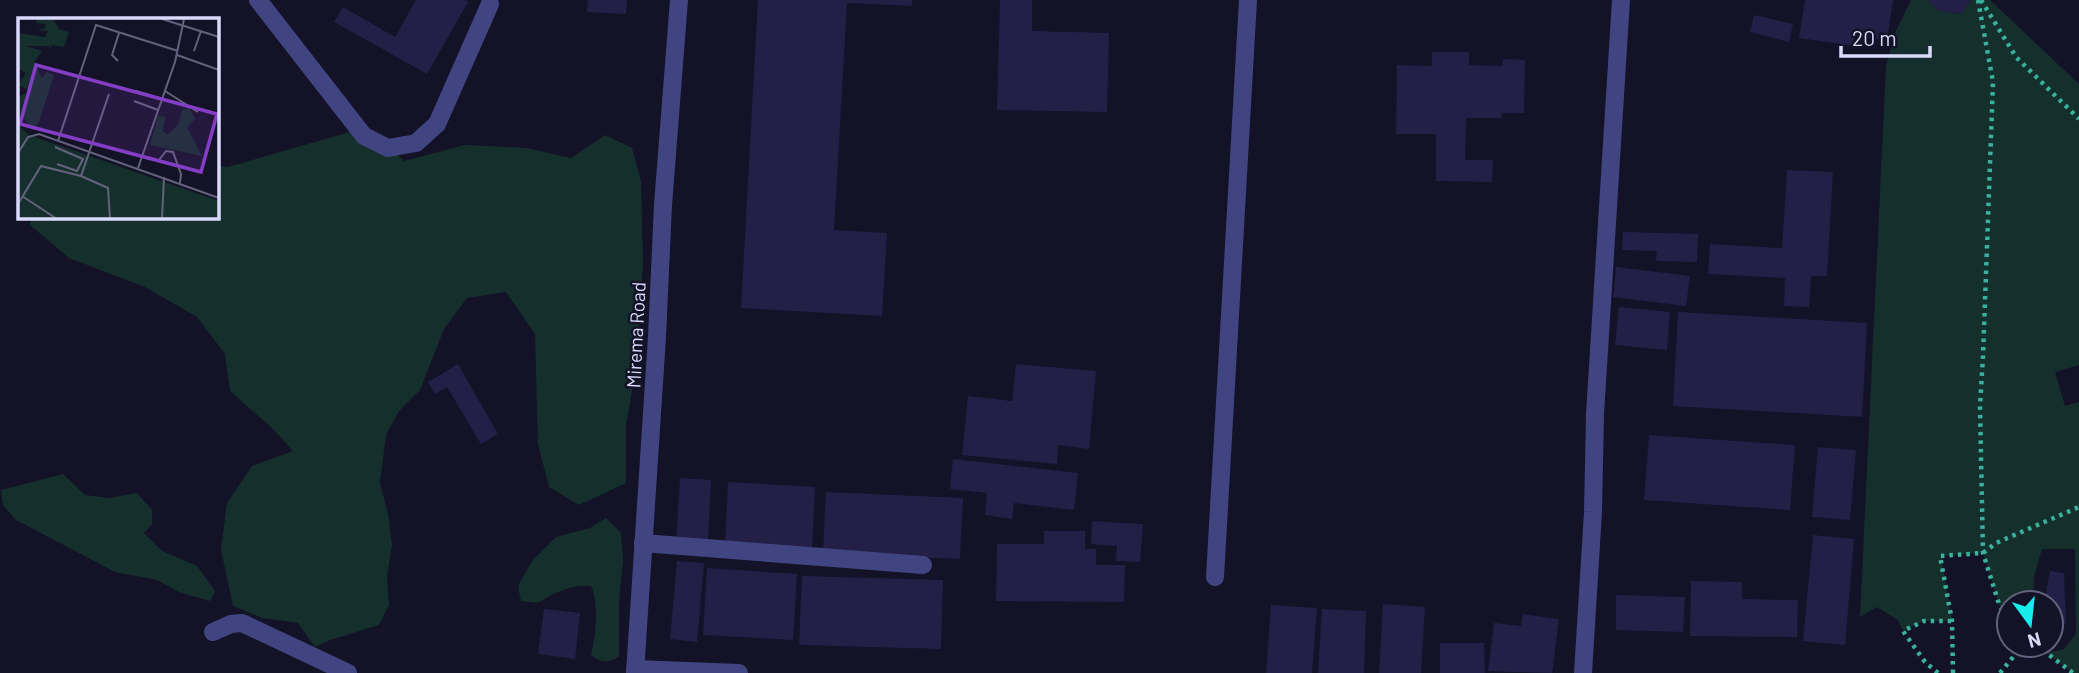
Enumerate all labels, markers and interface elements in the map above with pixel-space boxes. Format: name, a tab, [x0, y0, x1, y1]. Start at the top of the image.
scale bar	[1841, 14, 1930, 58]
inset map	[18, 18, 219, 219]
text: 20 m	[1852, 25, 1897, 50]
street label: Mirema Road	[621, 281, 650, 389]
north arrow	[1995, 589, 2065, 659]
text: N	[2025, 628, 2044, 654]

